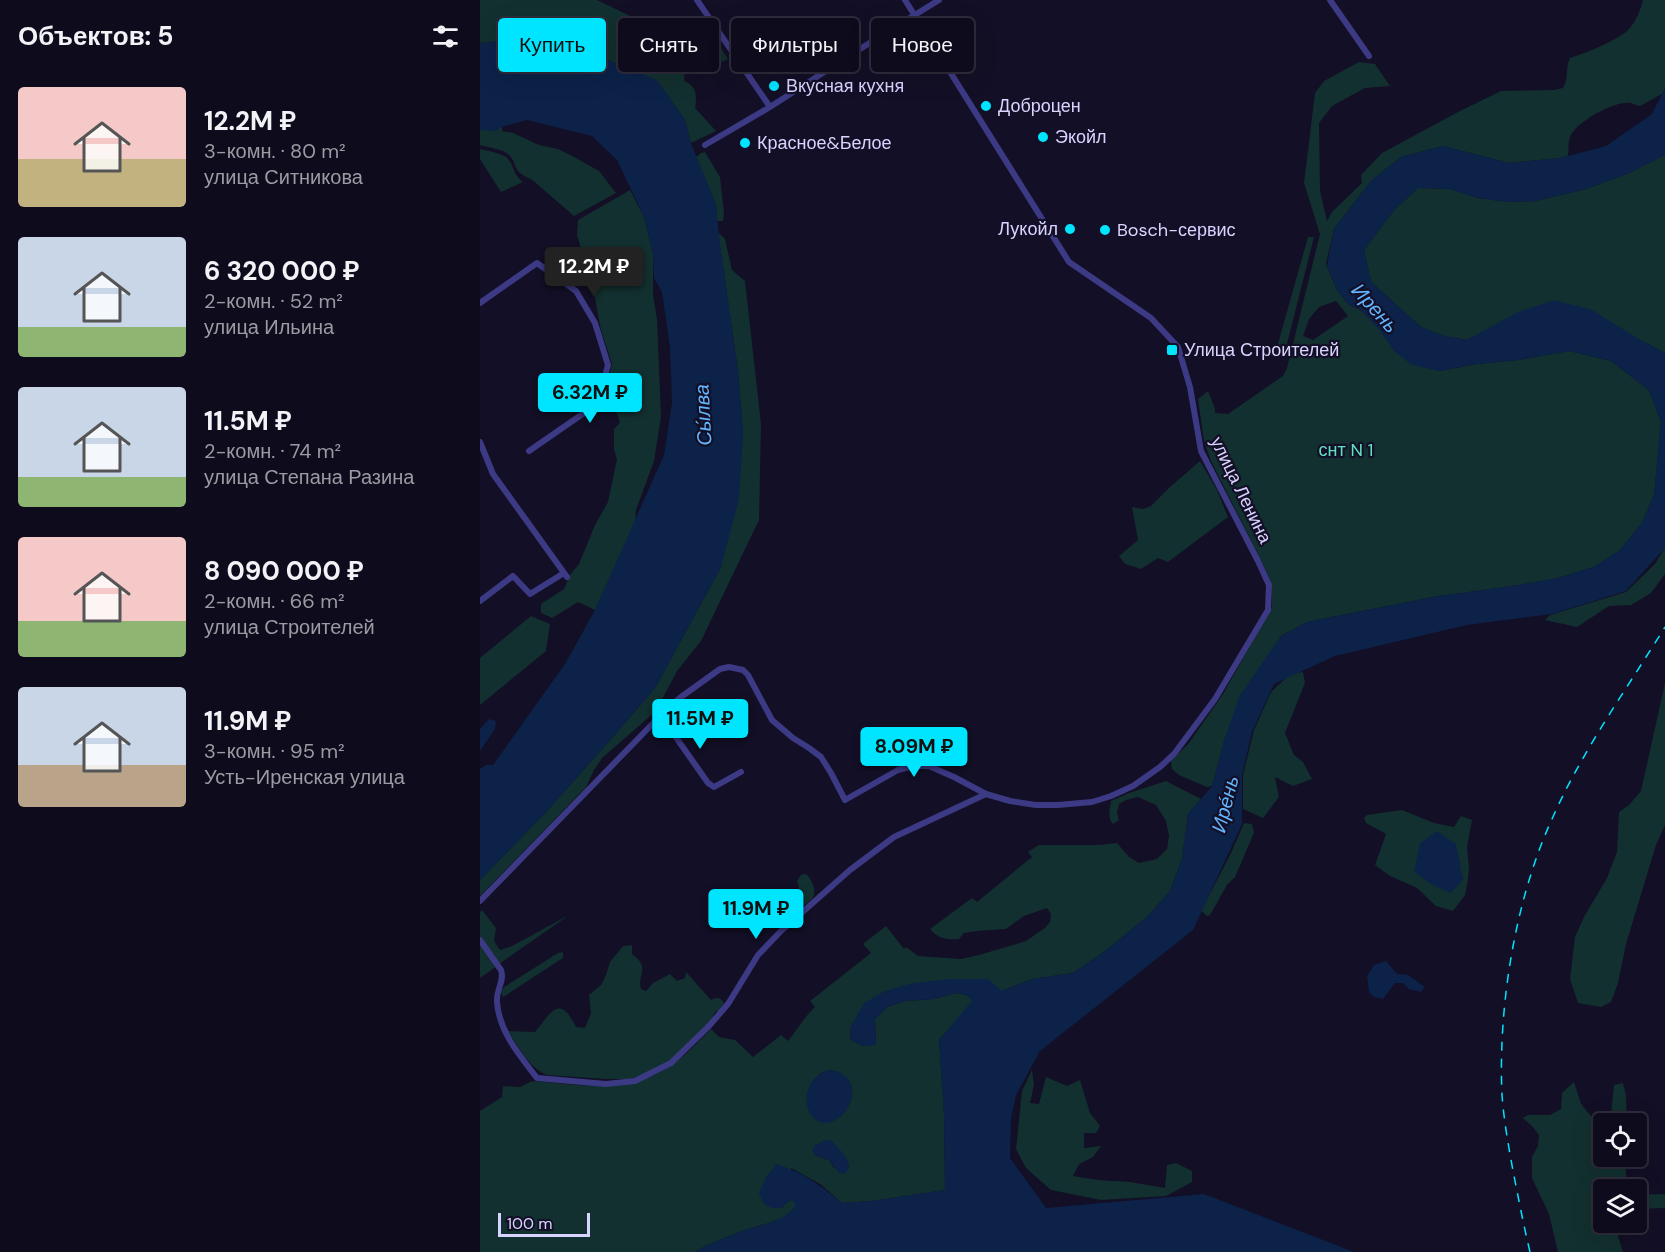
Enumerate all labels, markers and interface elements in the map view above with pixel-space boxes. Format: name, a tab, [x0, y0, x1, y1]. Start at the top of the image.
chip: Купить	[498, 18, 606, 72]
chip: Снять	[618, 18, 719, 72]
chip: Фильтры	[731, 18, 859, 72]
chip: Новое	[871, 18, 974, 72]
text: Объектов: 5	[18, 19, 174, 53]
icon: filters	[429, 20, 462, 53]
place label: Вкусная кухня	[786, 74, 904, 98]
marker: Вкусная кухня	[767, 79, 781, 93]
place label: Доброцен	[998, 94, 1081, 118]
marker: Доброцен	[979, 99, 993, 113]
text: 12.2M ₽	[204, 104, 296, 138]
icon: home	[66, 111, 138, 183]
place label: Экойл	[1055, 125, 1107, 149]
marker: Экойл	[1036, 130, 1050, 144]
place label: Красное&Белое	[757, 131, 892, 155]
marker: Красное&Белое	[738, 136, 752, 150]
text: 3-комн. · 80 m²	[204, 138, 346, 164]
text: улица Ситникова	[204, 164, 363, 190]
place label: Лукойл	[998, 217, 1058, 241]
place label: Bosch-сервис	[1117, 218, 1236, 242]
marker: Лукойл	[1063, 222, 1077, 236]
marker: Bosch-сервис	[1098, 223, 1112, 237]
pin: 12.2M ₽	[539, 247, 649, 298]
text: 12.2M ₽	[559, 253, 629, 279]
text: 6 320 000 ₽	[204, 254, 360, 288]
icon: home	[66, 261, 138, 333]
water label: Ирень	[1346, 278, 1404, 338]
text: 2-комн. · 52 m²	[204, 288, 343, 314]
text: улица Ильина	[204, 314, 334, 340]
place label: Улица Строителей	[1184, 338, 1339, 362]
marker: Улица Строителей	[1165, 343, 1179, 357]
pin: 6.32M ₽	[535, 373, 645, 424]
text: 6.32M ₽	[552, 379, 628, 405]
water label: Сы́лва	[688, 384, 718, 446]
text: 11.5M ₽	[204, 404, 292, 438]
icon: home	[66, 411, 138, 483]
street label: улица Ленина	[1205, 433, 1278, 548]
text: 2-комн. · 74 m²	[204, 438, 341, 464]
park label: снт N 1	[1319, 438, 1373, 462]
text: улица Степана Разина	[204, 464, 414, 490]
text: 8 090 000 ₽	[204, 554, 364, 588]
icon: home	[66, 561, 138, 633]
text: 2-комн. · 66 m²	[204, 588, 345, 614]
text: улица Строителей	[204, 614, 375, 640]
pin: 11.5M ₽	[645, 699, 755, 750]
text: 11.9M ₽	[204, 704, 291, 738]
text: 11.5M ₽	[666, 705, 734, 731]
icon: home	[66, 711, 138, 783]
pin: 8.09M ₽	[859, 727, 969, 778]
text: 8.09M ₽	[874, 733, 954, 759]
text: 3-комн. · 95 m²	[204, 738, 345, 764]
text: Усть-Иренская улица	[204, 764, 405, 790]
water label: Ире́нь	[1205, 773, 1245, 835]
pin: 11.9M ₽	[701, 889, 811, 940]
text: 11.9M ₽	[722, 895, 790, 921]
map controls	[1593, 1113, 1647, 1233]
button: locate	[1593, 1113, 1647, 1167]
button: layers	[1593, 1179, 1647, 1233]
scale bar	[498, 1210, 590, 1238]
text: 100 m	[507, 1213, 552, 1234]

